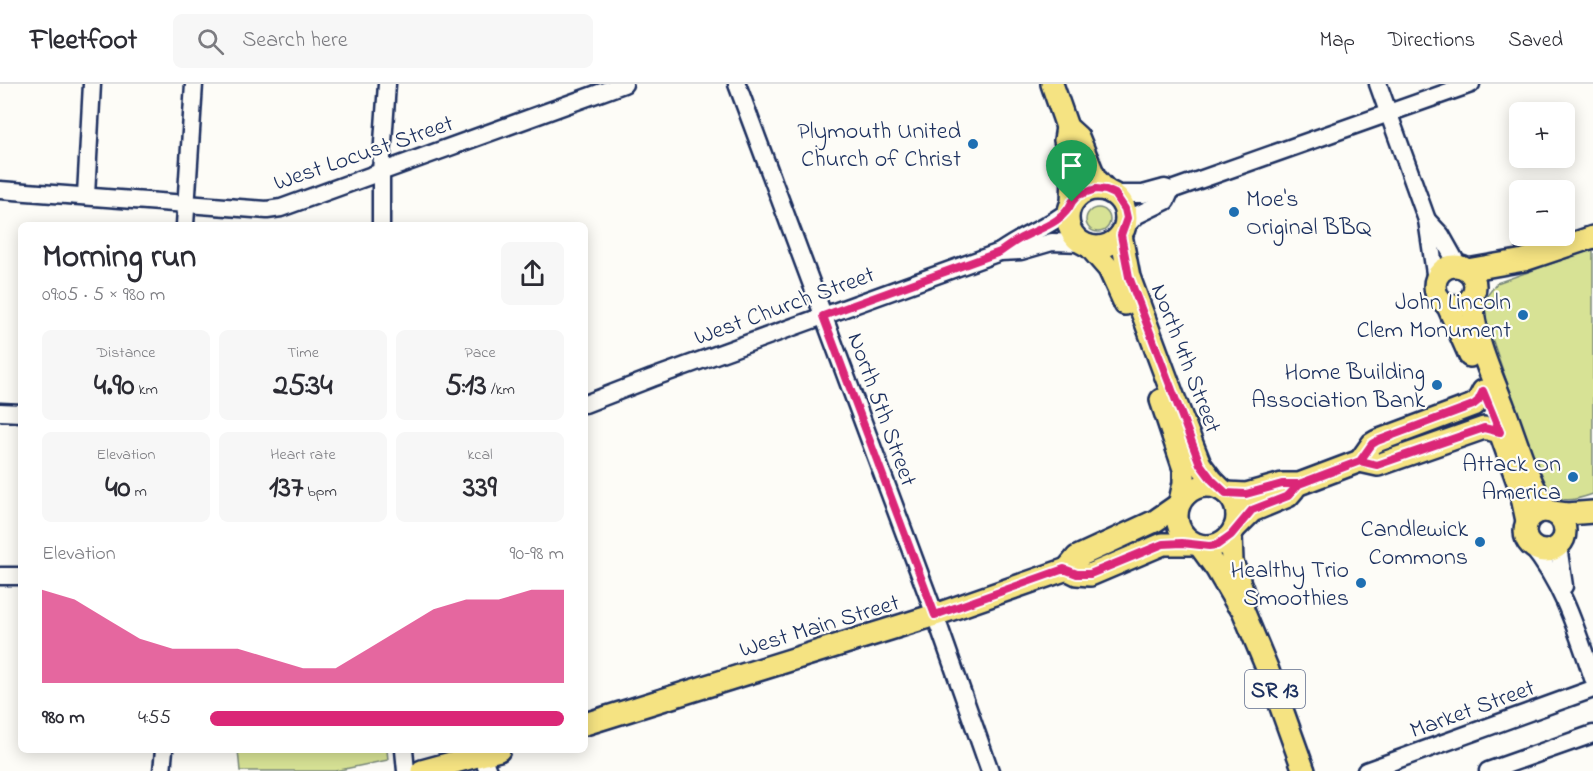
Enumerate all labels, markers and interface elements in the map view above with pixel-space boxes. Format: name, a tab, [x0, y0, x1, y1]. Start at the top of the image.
search box	[173, 14, 593, 68]
text: Fleetfoot	[30, 21, 137, 62]
icon: search	[194, 25, 227, 58]
text: Search here	[242, 25, 348, 57]
text: Map	[1319, 26, 1355, 56]
text: Directions	[1388, 26, 1475, 56]
text: Saved	[1508, 26, 1563, 56]
map controls	[1509, 102, 1575, 246]
button: +	[1509, 102, 1575, 168]
street label: West Locust Street	[269, 107, 458, 202]
place label: Plymouth United Church of Christ	[797, 115, 962, 178]
marker: Plymouth United Church of Christ	[966, 137, 980, 151]
pin	[1046, 140, 1097, 202]
icon: arrive	[1055, 149, 1088, 182]
button: −	[1509, 180, 1575, 246]
place label: Moe's Original BBQ	[1246, 183, 1372, 246]
marker: Moe's Original BBQ	[1227, 205, 1241, 219]
text: Morning run	[42, 234, 196, 282]
button: share	[501, 242, 564, 305]
street label: West Church Street	[690, 258, 880, 356]
street label: North 4th Street	[1140, 279, 1229, 439]
text: 09:05 · 5 × 980 m	[42, 281, 165, 310]
place label: John Lincoln Clem Monument	[1357, 286, 1511, 349]
marker: John Lincoln Clem Monument	[1516, 308, 1530, 322]
street label: North 5th Street	[837, 328, 925, 492]
text: Distance	[97, 341, 155, 365]
text: Time	[287, 341, 319, 365]
text: Pace	[464, 341, 496, 365]
place label: Home Building Association Bank	[1251, 356, 1425, 419]
text: 4.90	[94, 365, 135, 409]
text: 25:34	[273, 365, 333, 409]
text: 5:13	[445, 365, 487, 409]
text: km	[135, 378, 158, 402]
text: /km	[487, 378, 515, 402]
marker: Home Building Association Bank	[1430, 378, 1444, 392]
text: Elevation	[97, 443, 155, 467]
text: Heart rate	[270, 443, 336, 467]
text: kcal	[467, 443, 493, 467]
place label: Attack On America	[1462, 448, 1561, 511]
text: 40	[105, 467, 130, 511]
text: 137	[269, 467, 303, 511]
text: 339	[463, 467, 497, 511]
marker: Attack On America	[1566, 470, 1580, 484]
text: m	[130, 480, 147, 504]
text: bpm	[303, 480, 337, 504]
place label: Candlewick Commons	[1361, 513, 1468, 576]
marker: Candlewick Commons	[1473, 535, 1487, 549]
text: Elevation	[42, 540, 116, 569]
text: 90–98 m	[510, 540, 564, 569]
place label: Healthy Trio Smoothies	[1231, 554, 1349, 617]
marker: Healthy Trio Smoothies	[1354, 576, 1368, 590]
street label: West Main Street	[735, 586, 904, 668]
road number: SR 13	[1245, 670, 1305, 708]
street label: Market Street	[1405, 672, 1540, 749]
text: 980 m	[42, 704, 85, 733]
text: 4:55	[138, 704, 171, 733]

